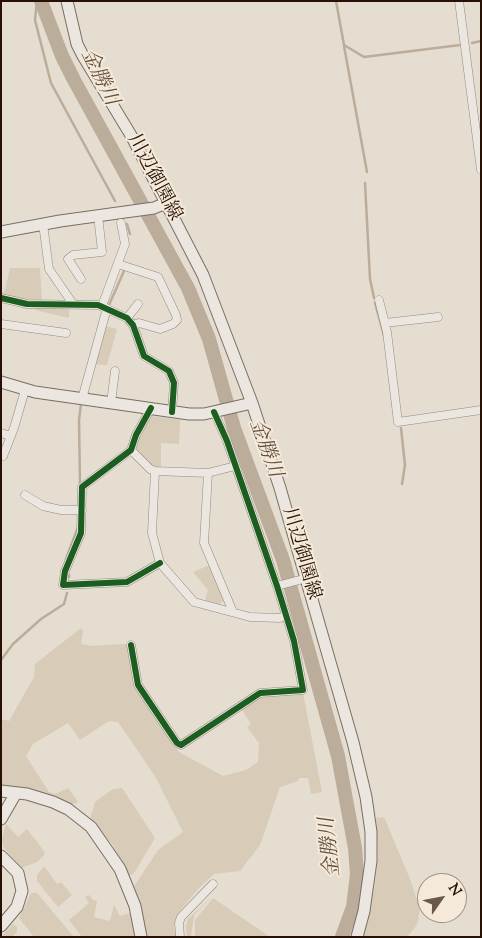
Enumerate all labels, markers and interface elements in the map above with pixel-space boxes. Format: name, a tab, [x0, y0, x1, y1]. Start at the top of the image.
water label: 金勝川	[74, 46, 122, 110]
street label: 川辺御園線	[121, 131, 185, 225]
water label: 金勝川	[242, 417, 286, 481]
street label: 川辺御園線	[276, 505, 324, 603]
water label: 金勝川	[317, 816, 347, 878]
north arrow	[417, 873, 467, 923]
text: N	[442, 880, 465, 901]

